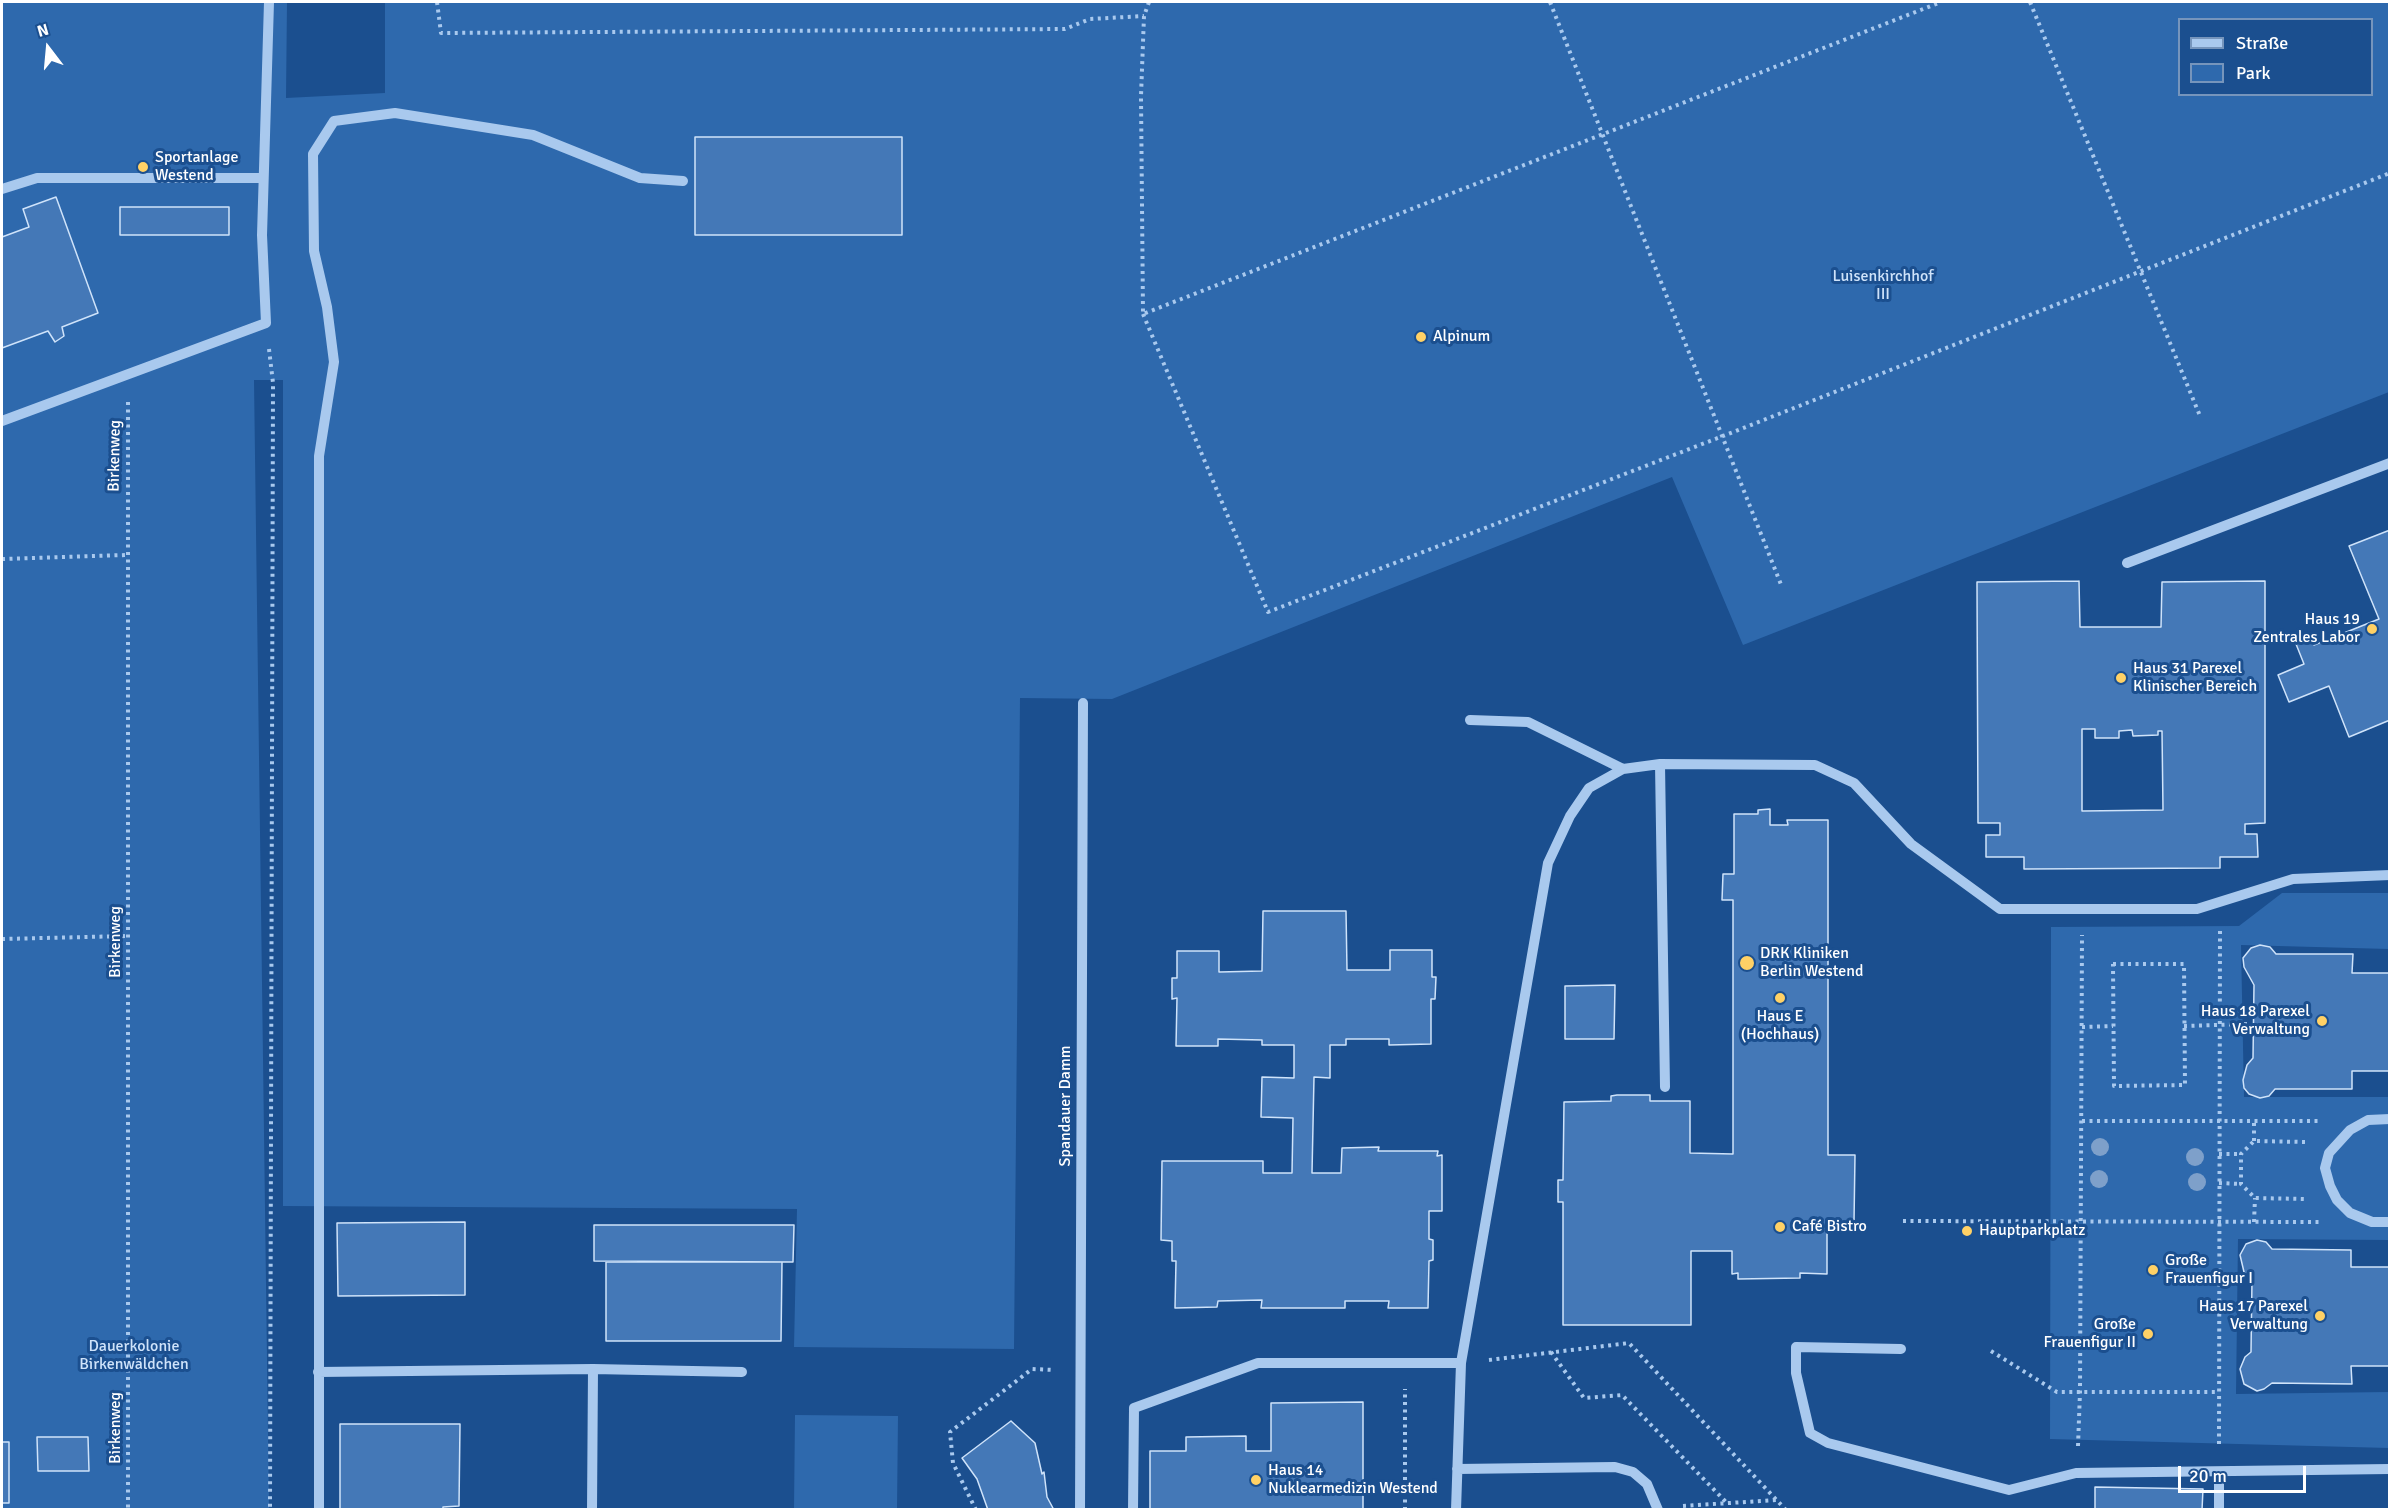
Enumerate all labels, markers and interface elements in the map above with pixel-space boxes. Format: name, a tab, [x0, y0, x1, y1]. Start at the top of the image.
north arrow	[18, 18, 78, 78]
legend	[2178, 18, 2373, 96]
text: N	[35, 20, 51, 42]
text: Straße	[2236, 32, 2288, 54]
text: Park	[2236, 62, 2271, 84]
place label: Sportanlage Westend	[155, 148, 239, 186]
marker: Sportanlage Westend	[136, 160, 150, 174]
park label: Luisenkirchhof III	[1832, 267, 1934, 305]
place label: Alpinum	[1433, 327, 1490, 347]
marker: Alpinum	[1414, 330, 1428, 344]
street label: Birkenweg	[105, 420, 125, 492]
place label: Haus 19 Zentrales Labor	[2253, 610, 2360, 648]
marker: Haus 19 Zentrales Labor	[2365, 622, 2379, 636]
place label: Haus 31 Parexel Klinischer Bereich	[2133, 659, 2257, 697]
marker: Haus 31 Parexel Klinischer Bereich	[2114, 671, 2128, 685]
street label: Birkenweg	[106, 906, 126, 978]
place label: DRK Kliniken Berlin Westend	[1760, 944, 1863, 982]
marker: DRK Kliniken Berlin Westend	[1738, 954, 1756, 972]
marker: Haus E (Hochhaus)	[1773, 991, 1787, 1005]
place label: Haus 18 Parexel Verwaltung	[2201, 1002, 2310, 1040]
place label: Haus E (Hochhaus)	[1741, 1007, 1819, 1045]
marker: Haus 18 Parexel Verwaltung	[2315, 1014, 2329, 1028]
street label: Spandauer Damm	[1056, 1046, 1076, 1166]
place label: Café Bistro	[1792, 1217, 1867, 1237]
marker: Café Bistro	[1773, 1220, 1787, 1234]
place label: Hauptparkplatz	[1979, 1221, 2085, 1241]
marker: Hauptparkplatz	[1960, 1224, 1974, 1238]
place label: Große Frauenfigur I	[2165, 1251, 2253, 1289]
marker: Große Frauenfigur I	[2146, 1263, 2160, 1277]
place label: Haus 17 Parexel Verwaltung	[2199, 1297, 2308, 1335]
marker: Haus 17 Parexel Verwaltung	[2313, 1309, 2327, 1323]
place label: Große Frauenfigur II	[2043, 1315, 2136, 1353]
marker: Große Frauenfigur II	[2141, 1327, 2155, 1341]
park label: Dauerkolonie Birkenwäldchen	[79, 1337, 189, 1375]
street label: Birkenweg	[106, 1392, 126, 1464]
scale bar	[2181, 1454, 2308, 1492]
place label: Haus 14 Nuklearmedizin Westend	[1268, 1461, 1438, 1499]
text: 20 m	[2189, 1465, 2227, 1487]
marker: Haus 14 Nuklearmedizin Westend	[1249, 1473, 1263, 1487]

